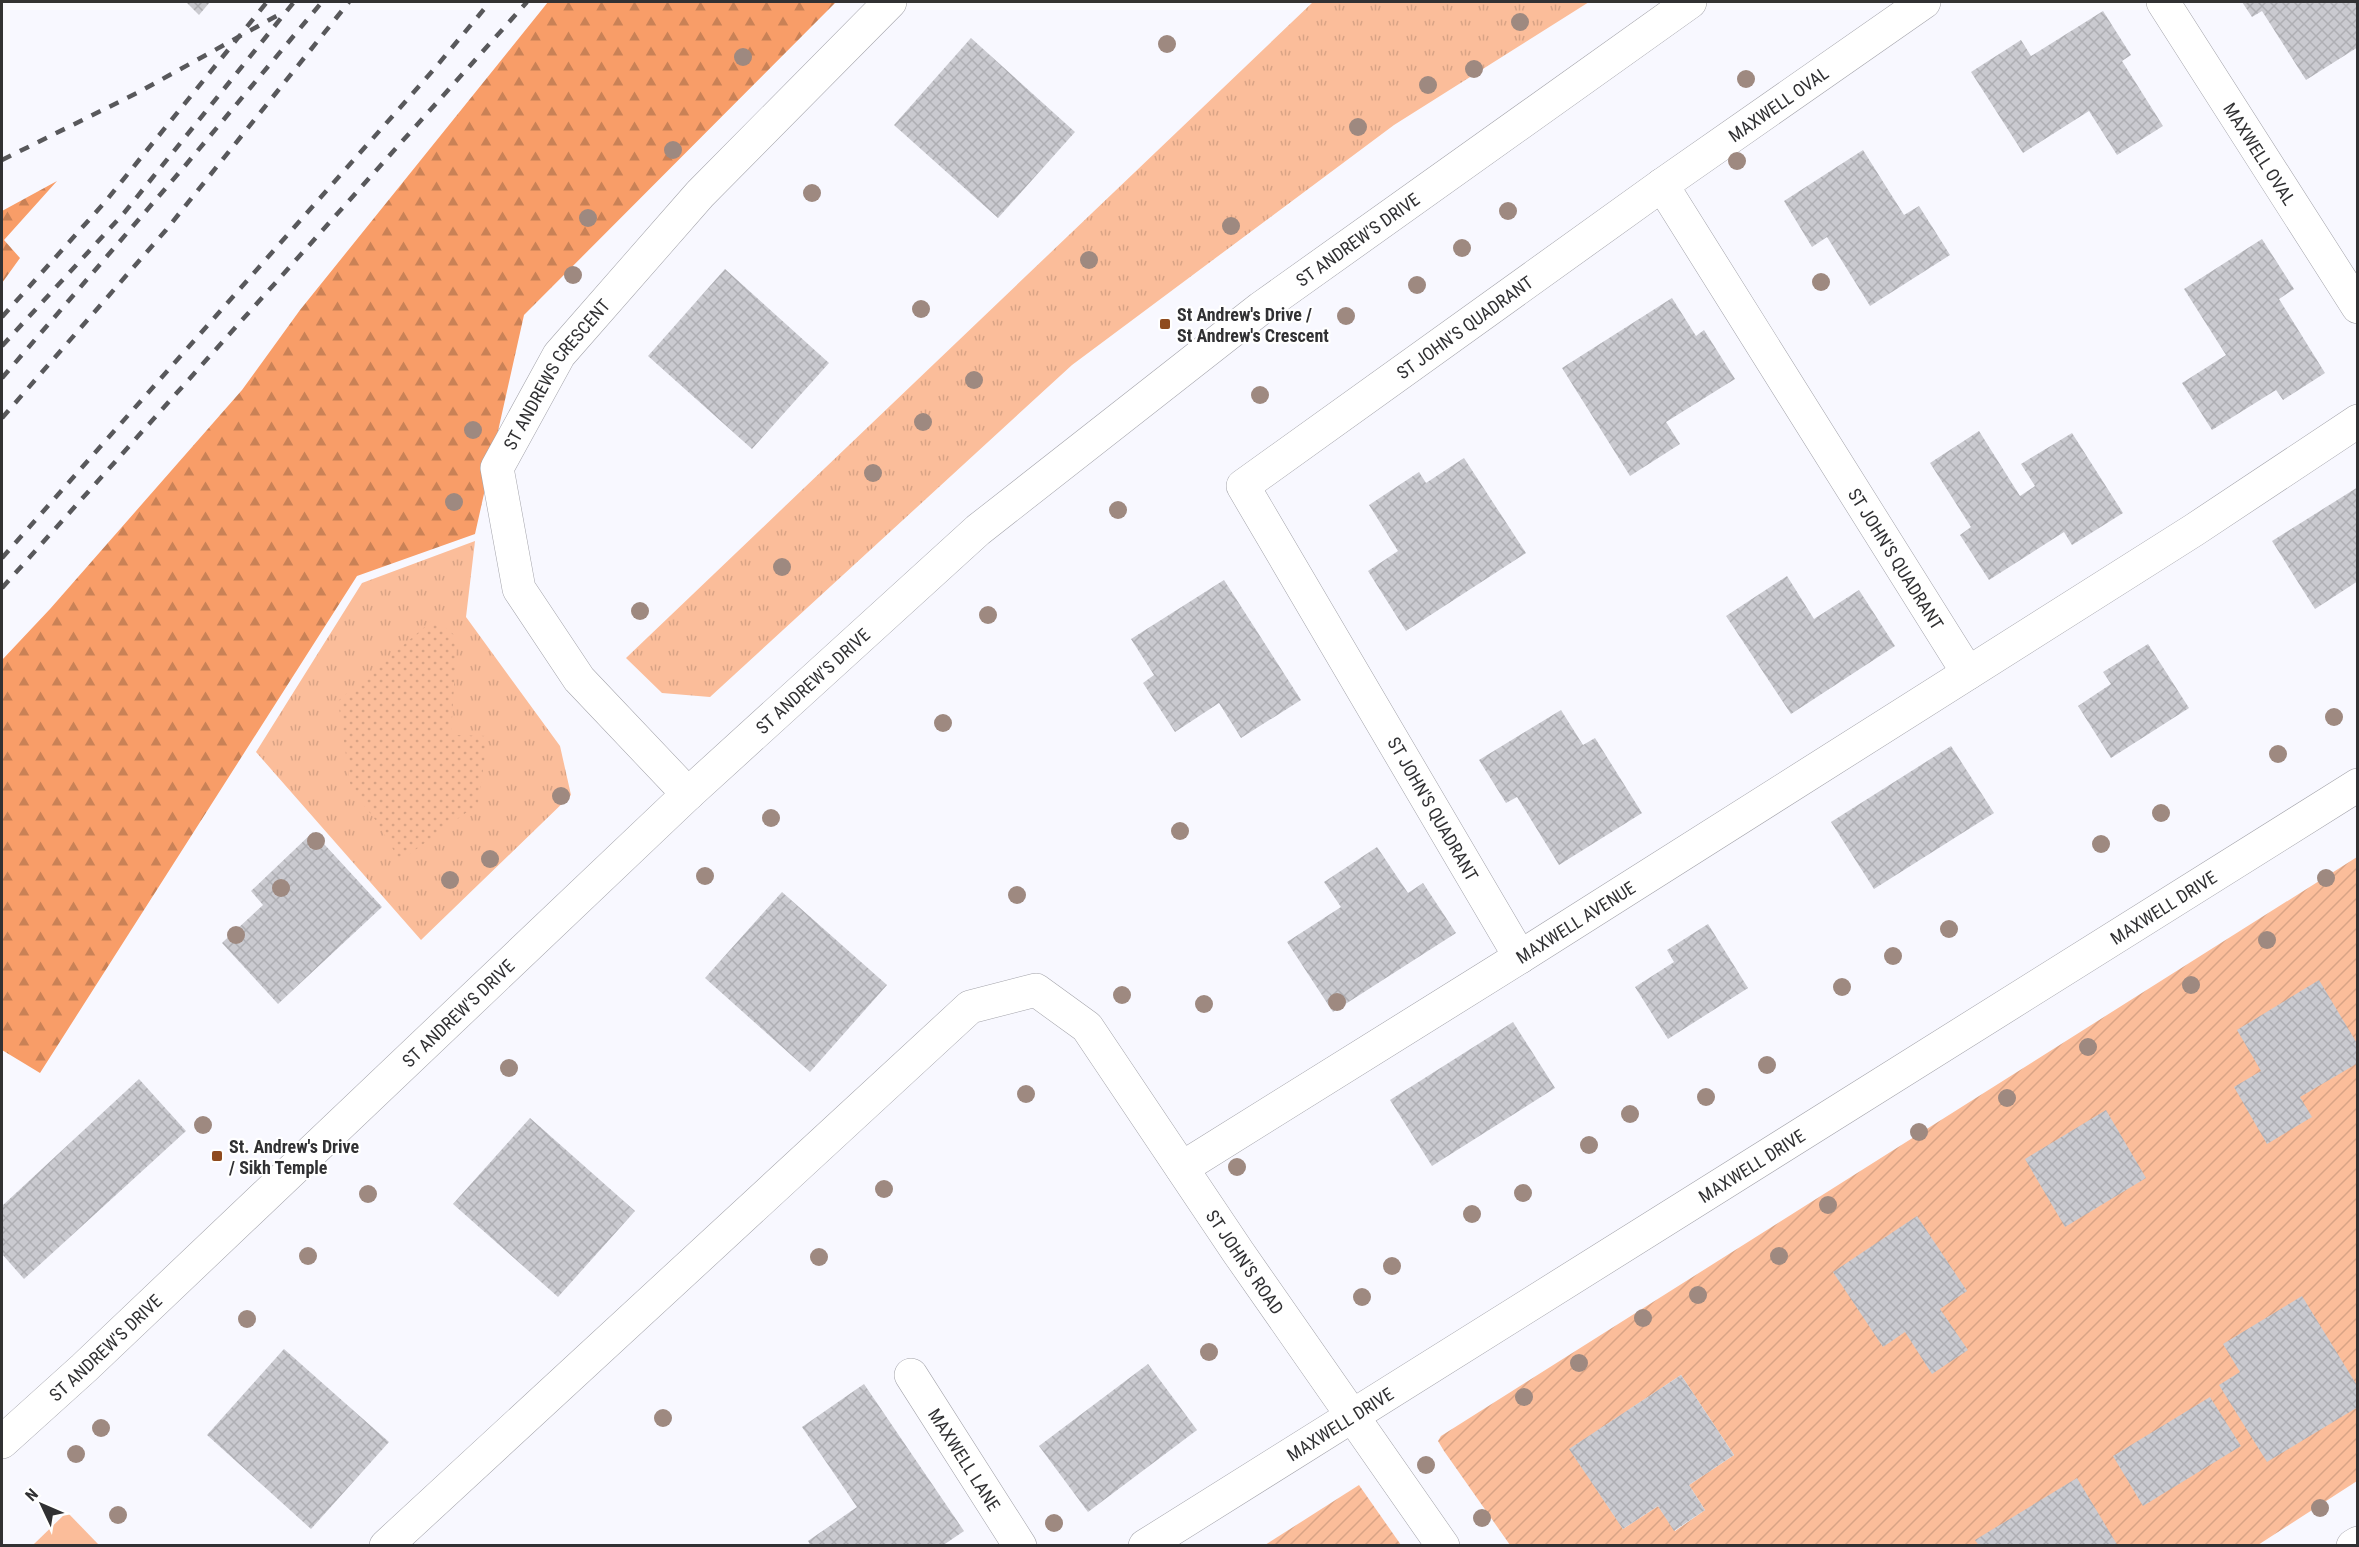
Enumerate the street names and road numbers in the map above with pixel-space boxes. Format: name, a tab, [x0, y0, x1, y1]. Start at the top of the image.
street label: MAXWELL OVAL	[1724, 61, 1833, 146]
street label: MAXWELL OVAL	[2220, 99, 2301, 209]
street label: ST ANDREW'S DRIVE	[1292, 188, 1423, 290]
street label: ST JOHN'S QUADRANT	[1392, 271, 1537, 383]
street label: ST ANDREWS CRESCENT	[499, 294, 614, 453]
street label: ST JOHN'S QUADRANT	[1844, 484, 1948, 633]
street label: ST ANDREW'S DRIVE	[751, 624, 874, 738]
street label: ST JOHN'S QUADRANT	[1383, 733, 1483, 885]
street label: MAXWELL DRIVE	[2106, 866, 2220, 948]
street label: MAXWELL AVENUE	[1512, 876, 1639, 967]
street label: ST ANDREW'S DRIVE	[397, 955, 518, 1071]
street label: MAXWELL DRIVE	[1695, 1124, 1809, 1207]
street label: ST JOHN'S ROAD	[1202, 1206, 1288, 1318]
street label: ST ANDREW'S DRIVE	[44, 1290, 166, 1405]
street label: MAXWELL DRIVE	[1283, 1383, 1397, 1465]
street label: MAXWELL LANE	[924, 1404, 1005, 1514]

